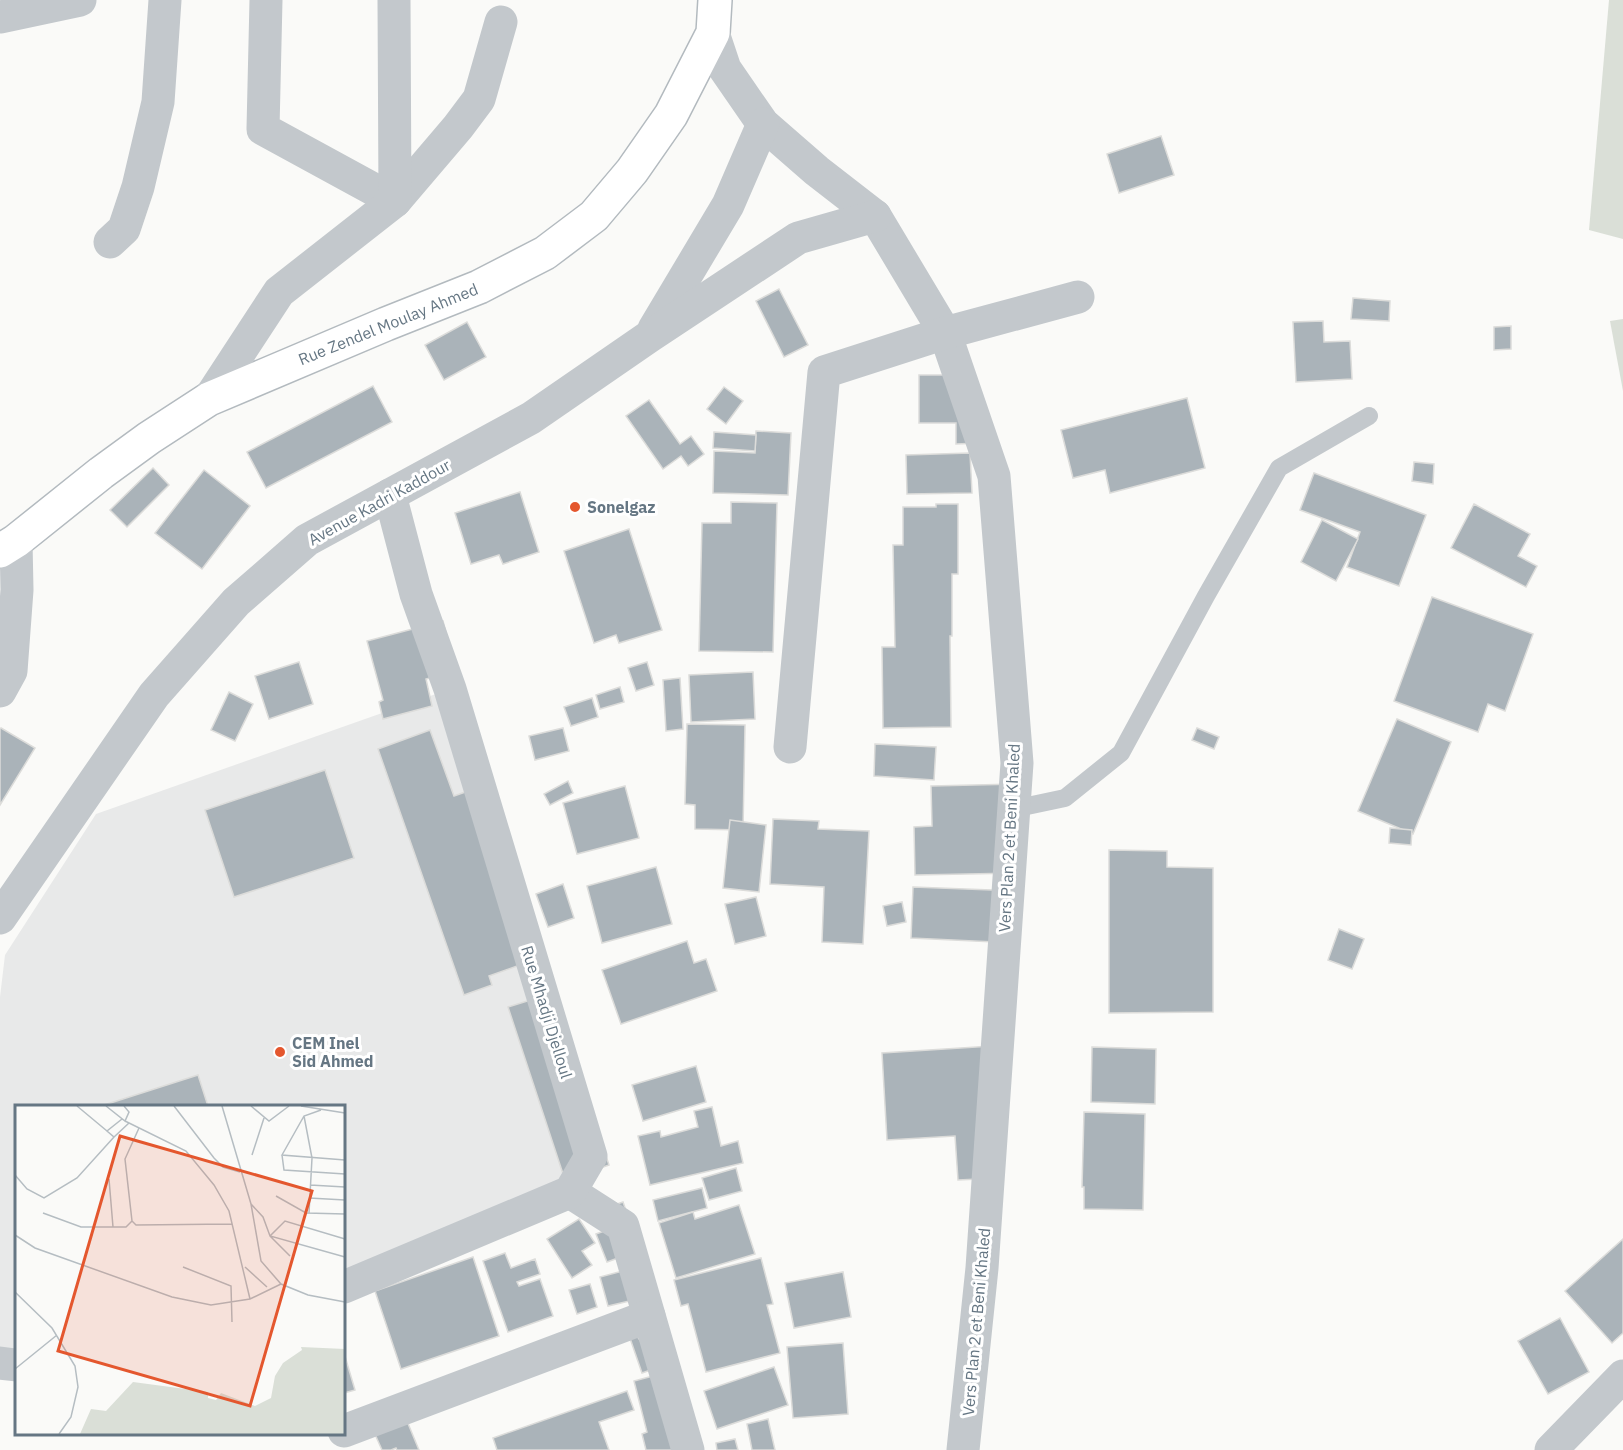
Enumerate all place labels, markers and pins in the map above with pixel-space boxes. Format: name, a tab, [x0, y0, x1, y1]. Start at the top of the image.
place label: Sonelgaz	[587, 497, 656, 517]
marker: Sonelgaz	[568, 500, 582, 514]
place label: CEM Inel Sid Ahmed	[292, 1033, 374, 1071]
marker: CEM Inel Sid Ahmed	[273, 1045, 287, 1059]

